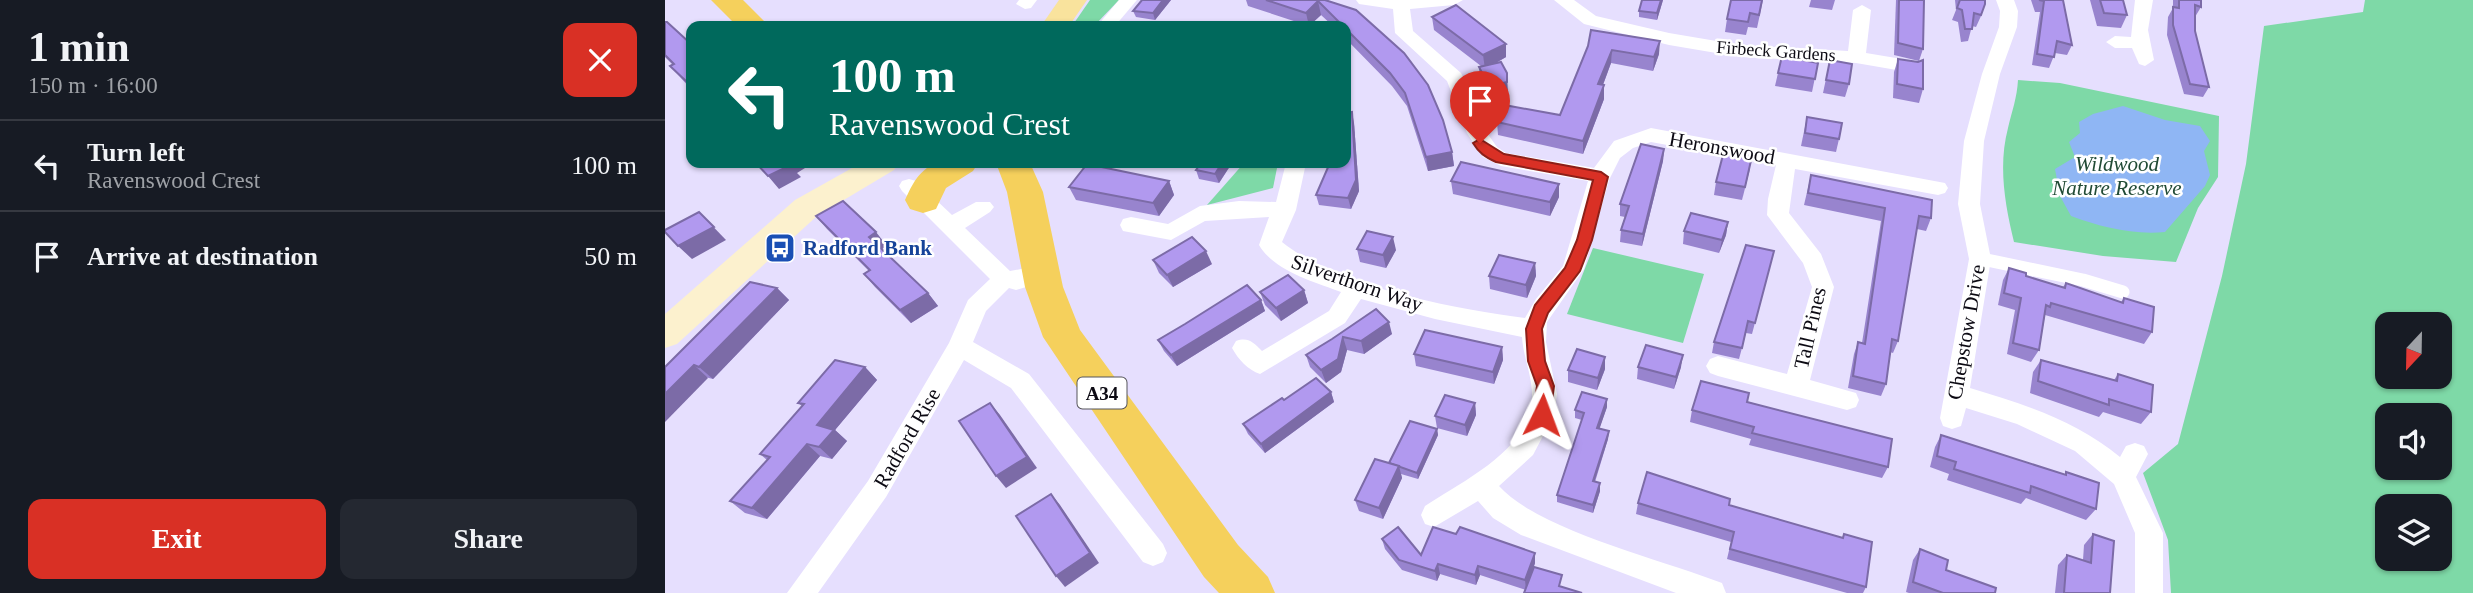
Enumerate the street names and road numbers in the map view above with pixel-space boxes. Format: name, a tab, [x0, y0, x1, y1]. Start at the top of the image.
street label: Firbeck Gardens	[1716, 37, 1836, 65]
street label: Heronswood	[1667, 127, 1777, 169]
street label: Silverthorn Way	[1288, 249, 1426, 317]
street label: Chepstow Drive	[1942, 262, 1990, 402]
street label: Tall Pines	[1789, 285, 1831, 371]
road number: A34	[1077, 378, 1127, 408]
street label: Radford Rise	[869, 384, 945, 492]

